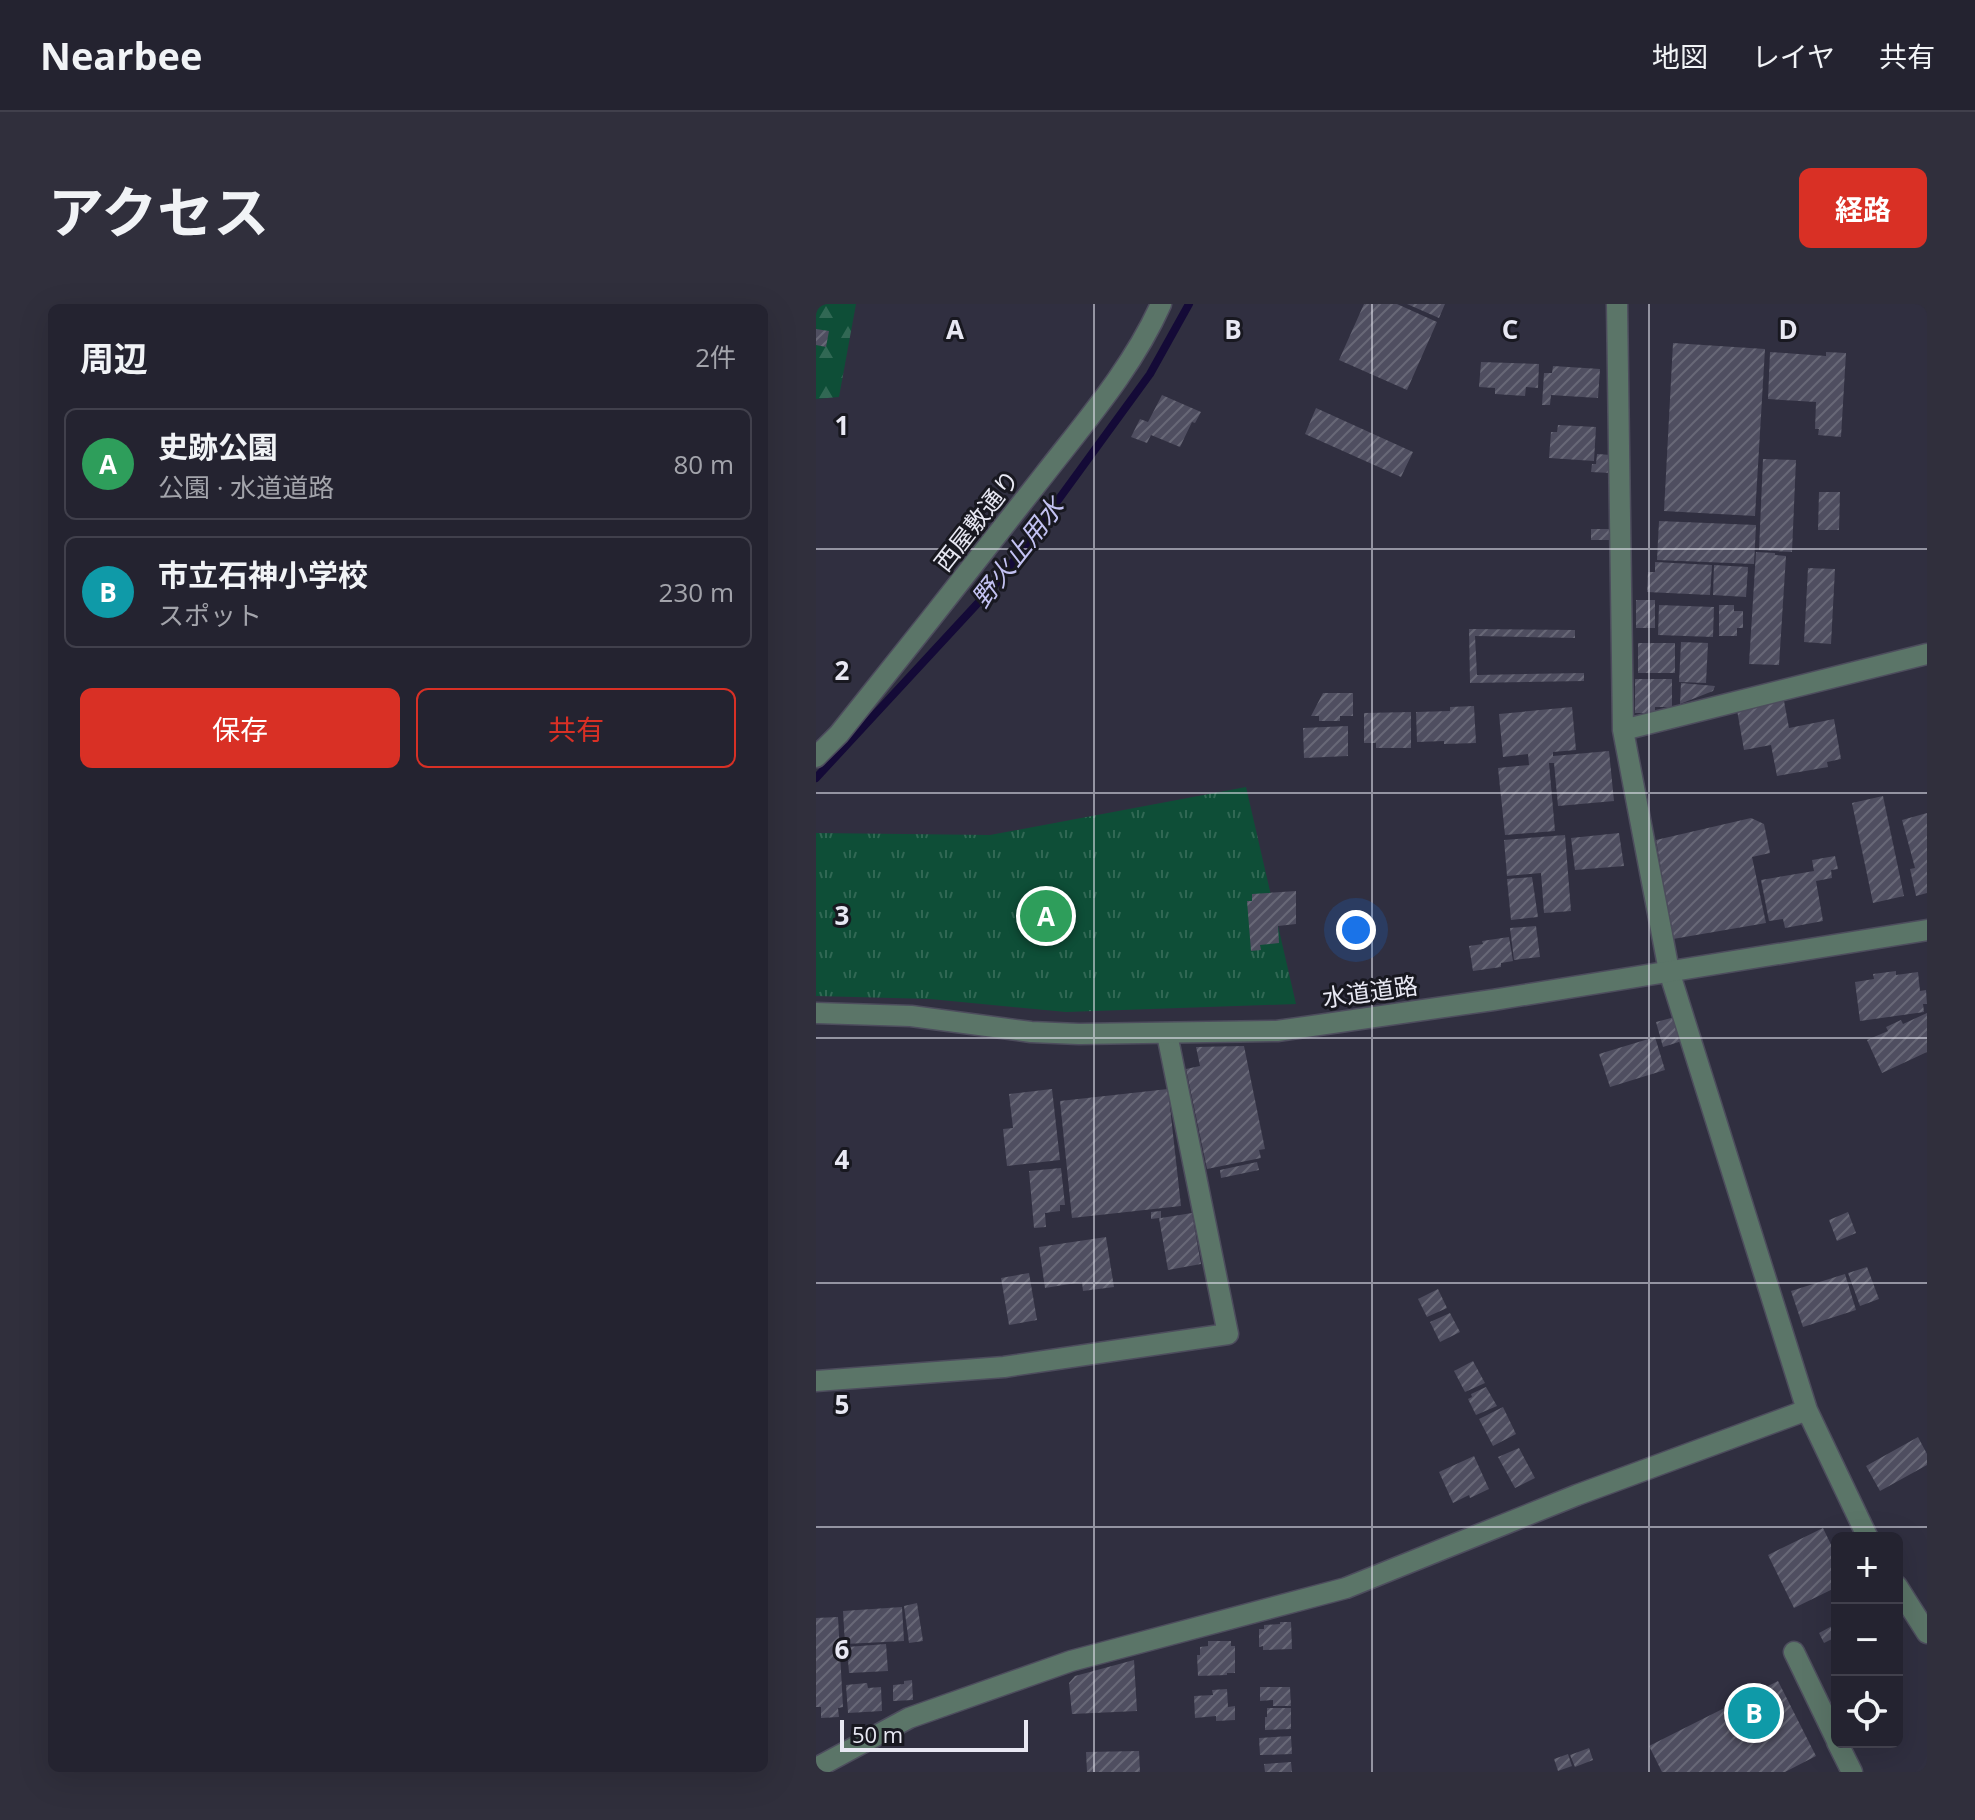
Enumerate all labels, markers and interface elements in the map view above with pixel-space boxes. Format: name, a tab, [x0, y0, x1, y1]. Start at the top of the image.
text: Nearbee	[40, 29, 203, 81]
text: 地図	[1652, 37, 1708, 75]
text: レイヤ	[1752, 37, 1835, 75]
text: 共有	[1879, 37, 1935, 75]
button: 経路	[1799, 168, 1927, 248]
text: アクセス	[48, 173, 269, 249]
text: A	[946, 311, 964, 347]
text: B	[1224, 311, 1242, 347]
text: C	[1502, 311, 1518, 347]
text: D	[1778, 311, 1798, 347]
text: 周辺	[80, 335, 148, 381]
text: 2件	[695, 339, 736, 375]
text: 1	[835, 407, 849, 443]
text: 史跡公園	[158, 426, 278, 467]
text: A	[99, 446, 117, 482]
text: 80 m	[673, 446, 734, 482]
street label: 西屋敷通り	[926, 463, 1026, 577]
text: 公園 · 水道道路	[158, 469, 334, 505]
water label: 野火止用水	[963, 487, 1073, 614]
text: 市立石神小学校	[158, 554, 368, 595]
text: B	[99, 574, 117, 610]
text: 230 m	[659, 574, 734, 610]
text: スポット	[158, 597, 262, 633]
text: 2	[835, 652, 850, 688]
button: 保存	[80, 688, 400, 768]
button: 共有	[416, 688, 736, 768]
pin: A	[1020, 886, 1072, 946]
text: 3	[835, 897, 849, 933]
your location	[1336, 910, 1376, 950]
street label: 水道道路	[1320, 968, 1420, 1014]
text: 4	[835, 1141, 850, 1177]
text: 5	[835, 1386, 849, 1422]
map controls	[1831, 1532, 1903, 1748]
button: +	[1831, 1532, 1903, 1604]
button: −	[1831, 1604, 1903, 1676]
text: 6	[835, 1631, 850, 1667]
button: locate	[1831, 1676, 1903, 1748]
pin: B	[1728, 1683, 1780, 1743]
scale bar	[840, 1716, 1028, 1752]
text: 50 m	[852, 1719, 903, 1749]

